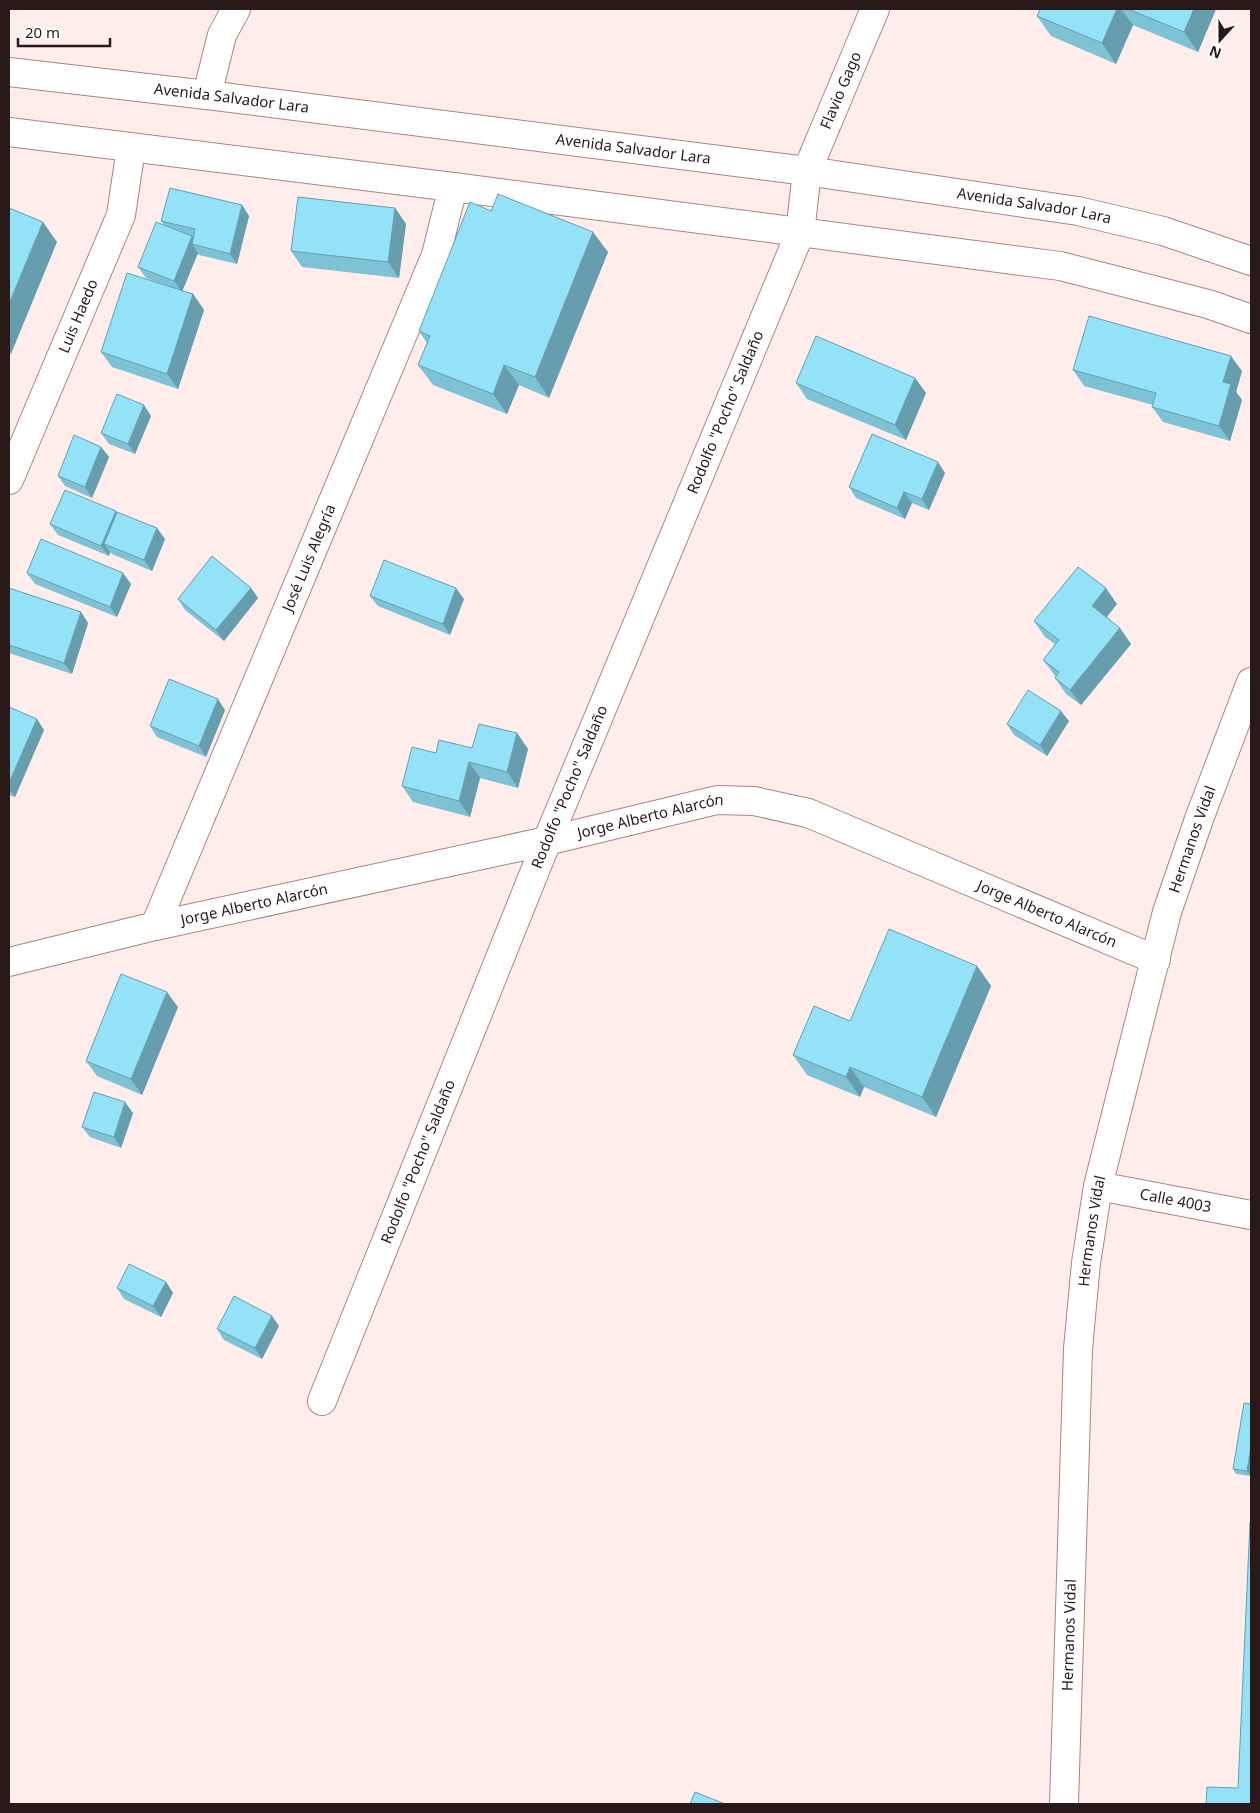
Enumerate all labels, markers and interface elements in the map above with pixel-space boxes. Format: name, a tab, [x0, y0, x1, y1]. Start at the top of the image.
scale bar	[18, 15, 110, 47]
north arrow	[1195, 15, 1245, 65]
text: 20 m	[25, 22, 60, 42]
text: N	[1206, 42, 1224, 64]
street label: Flavio Gago	[815, 48, 865, 132]
street label: Avenida Salvador Lara	[153, 78, 310, 117]
street label: Avenida Salvador Lara	[555, 128, 712, 168]
street label: Avenida Salvador Lara	[956, 182, 1114, 228]
street label: Luis Haedo	[53, 276, 102, 356]
street label: Rodolfo "Pocho" Saldaño	[682, 327, 767, 496]
street label: José Luis Alegría	[276, 501, 340, 616]
street label: Rodolfo "Pocho" Saldaño	[526, 702, 611, 871]
street label: Hermanos Vidal	[1163, 783, 1220, 895]
street label: Jorge Alberto Alarcón	[573, 789, 724, 843]
street label: Jorge Alberto Alarcón	[972, 874, 1120, 951]
street label: Jorge Alberto Alarcón	[177, 878, 330, 930]
street label: Rodolfo "Pocho" Saldaño	[375, 1076, 459, 1246]
street label: Hermanos Vidal	[1073, 1173, 1109, 1287]
street label: Calle 4003	[1138, 1183, 1213, 1216]
street label: Hermanos Vidal	[1056, 1579, 1080, 1691]

